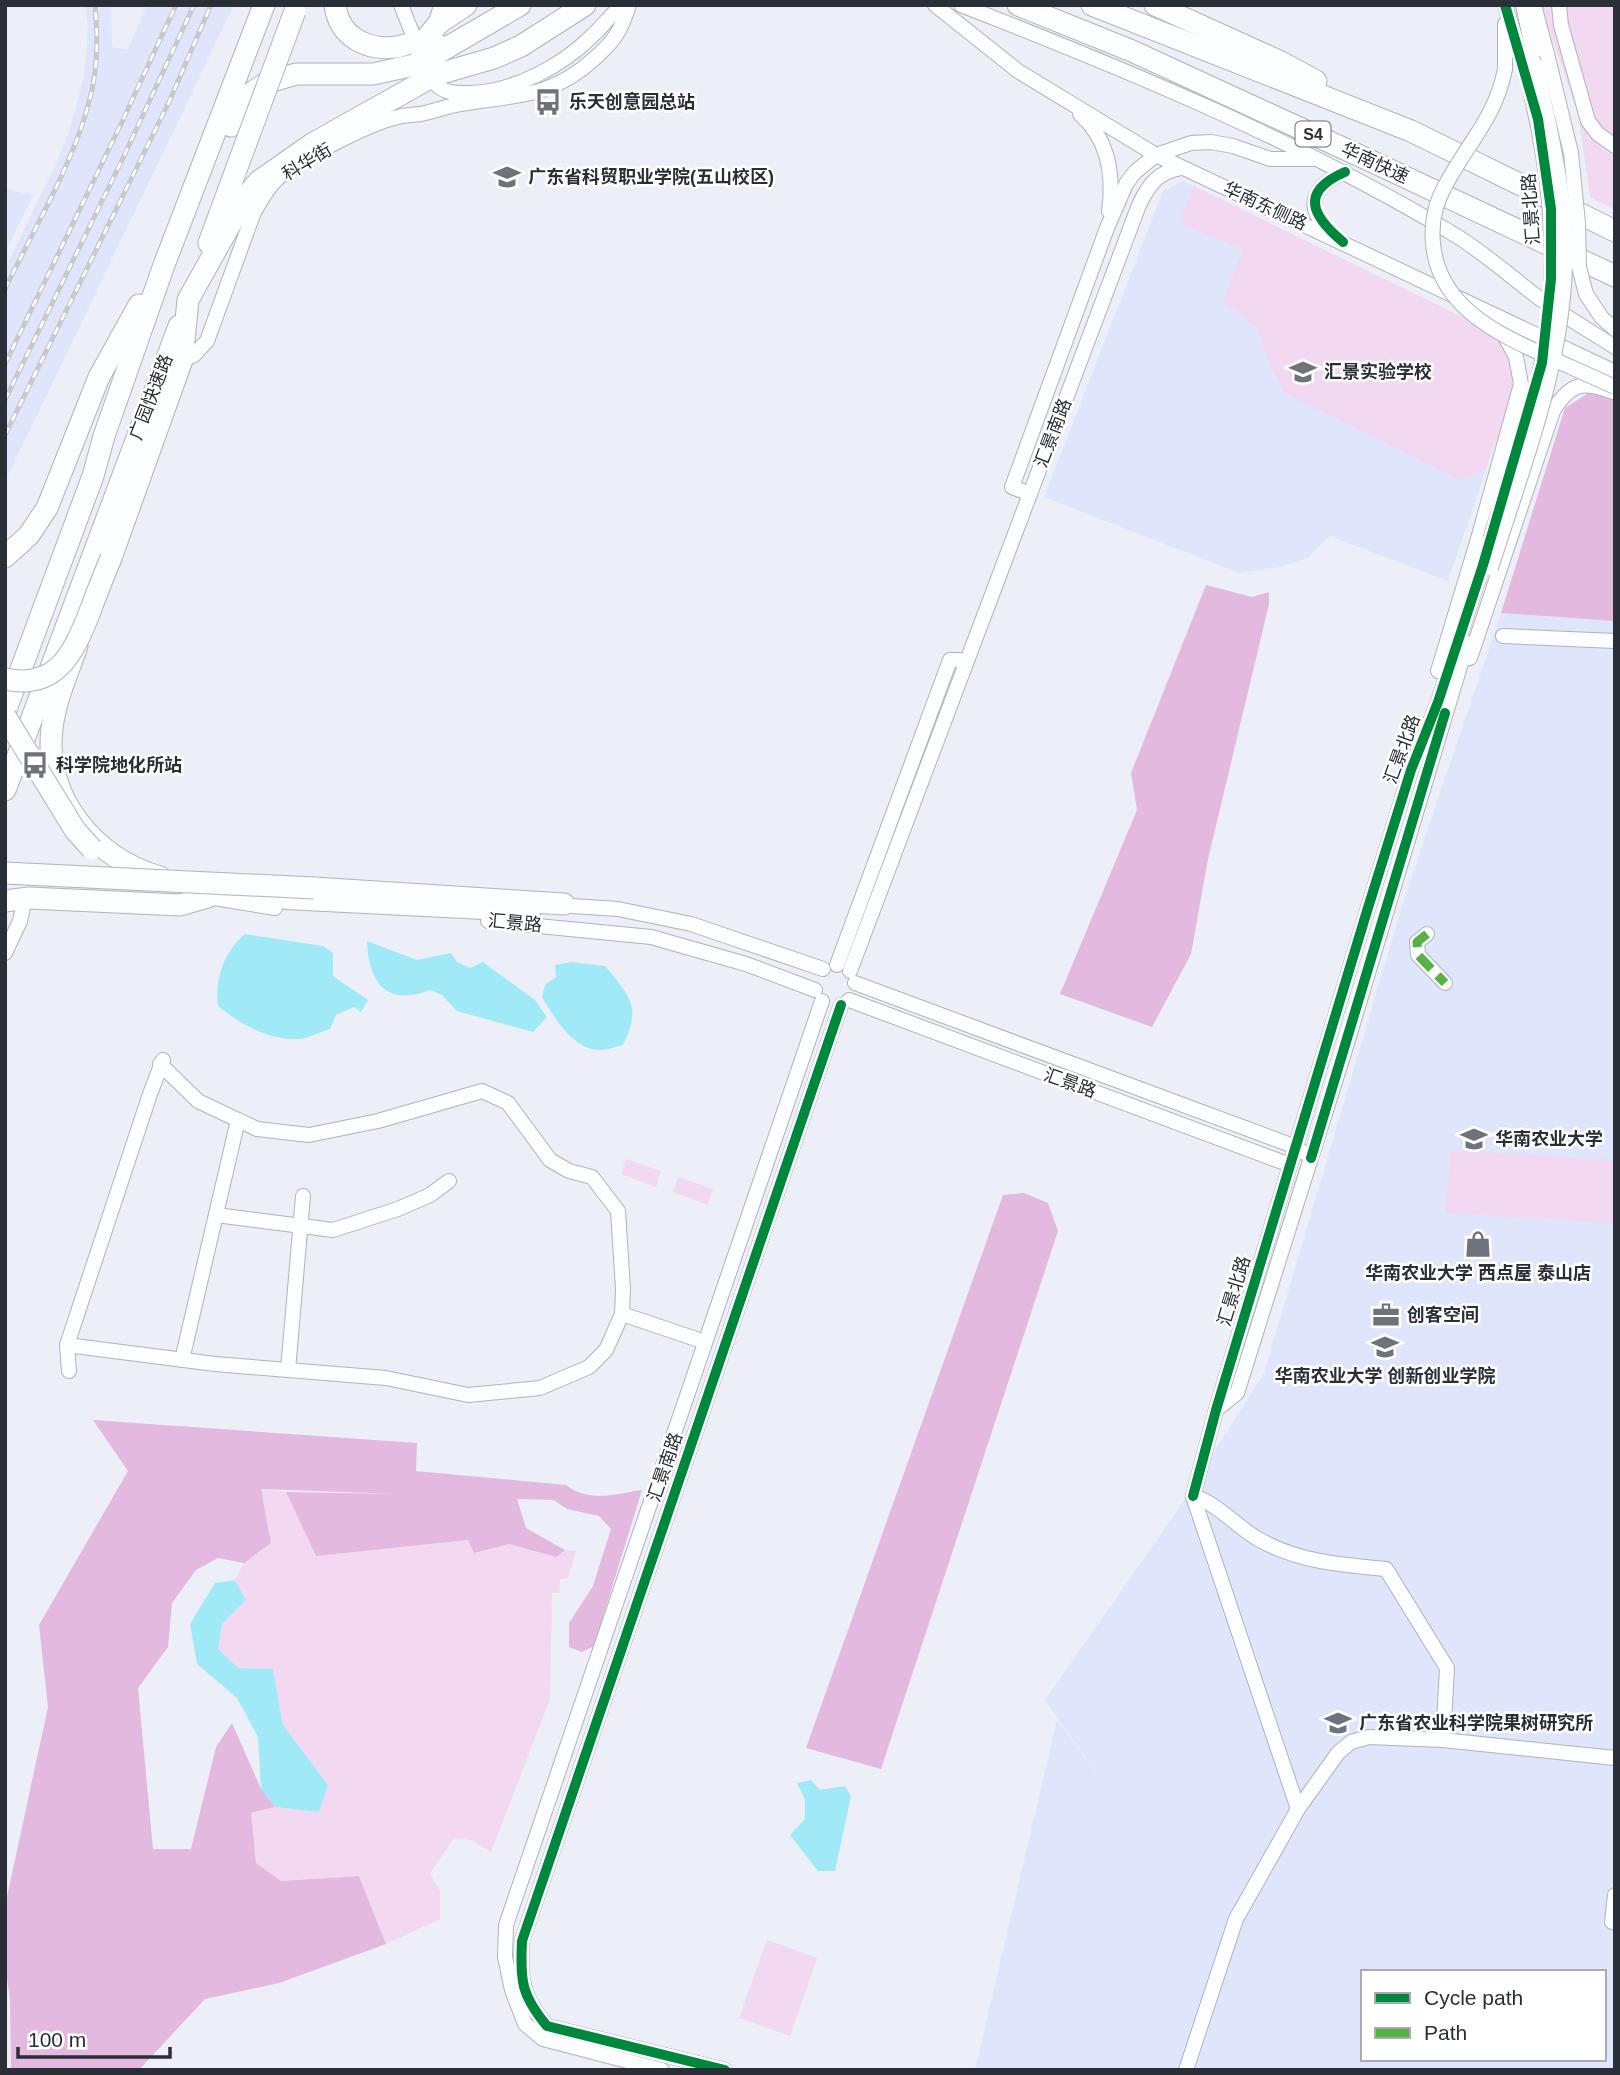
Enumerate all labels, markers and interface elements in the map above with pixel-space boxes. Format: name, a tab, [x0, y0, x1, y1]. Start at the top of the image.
bus stop icon: 乐天创意园总站	[533, 87, 563, 117]
place label: 乐天创意园总站	[569, 91, 695, 112]
road number: S4	[1296, 122, 1330, 146]
street label: 华南快速	[1338, 139, 1412, 187]
street label: 科华街	[279, 140, 335, 184]
school or university icon: 广东省科贸职业学院(五山校区)	[492, 162, 522, 192]
place label: 广东省科贸职业学院(五山校区)	[528, 167, 774, 187]
street label: 汇景北路	[1519, 172, 1543, 246]
street label: 华南东侧路	[1220, 178, 1310, 234]
street label: 广园快速路	[126, 351, 176, 443]
school or university icon: 汇景实验学校	[1288, 357, 1318, 387]
place label: 汇景实验学校	[1324, 362, 1432, 382]
street label: 汇景南路	[1031, 396, 1075, 470]
street label: 汇景北路	[1380, 712, 1424, 786]
bus stop icon: 科学院地化所站	[20, 750, 50, 780]
place label: 科学院地化所站	[56, 755, 182, 775]
street label: 汇景路	[487, 911, 543, 935]
street label: 汇景路	[1041, 1064, 1099, 1102]
school or university icon: 华南农业大学	[1459, 1124, 1489, 1154]
place label: 华南农业大学	[1495, 1129, 1603, 1149]
shop icon: 华南农业大学 西点屋 泰山店	[1463, 1229, 1493, 1259]
street label: 汇景北路	[1214, 1254, 1254, 1328]
place label: 华南农业大学 西点屋 泰山店	[1365, 1263, 1591, 1283]
office icon: 创客空间	[1371, 1300, 1401, 1330]
place label: 创客空间	[1407, 1305, 1479, 1325]
school or university icon: 华南农业大学 创新创业学院	[1370, 1332, 1400, 1362]
place label: 华南农业大学 创新创业学院	[1275, 1366, 1496, 1386]
street label: 汇景南路	[644, 1430, 686, 1504]
school or university icon: 广东省农业科学院果树研究所	[1323, 1708, 1353, 1738]
place label: 广东省农业科学院果树研究所	[1359, 1713, 1593, 1733]
legend	[1361, 1970, 1606, 2061]
text: Cycle path	[1424, 1986, 1523, 2009]
scale bar	[18, 2016, 170, 2060]
text: Path	[1424, 2021, 1467, 2044]
text: 100 m	[28, 2028, 86, 2051]

